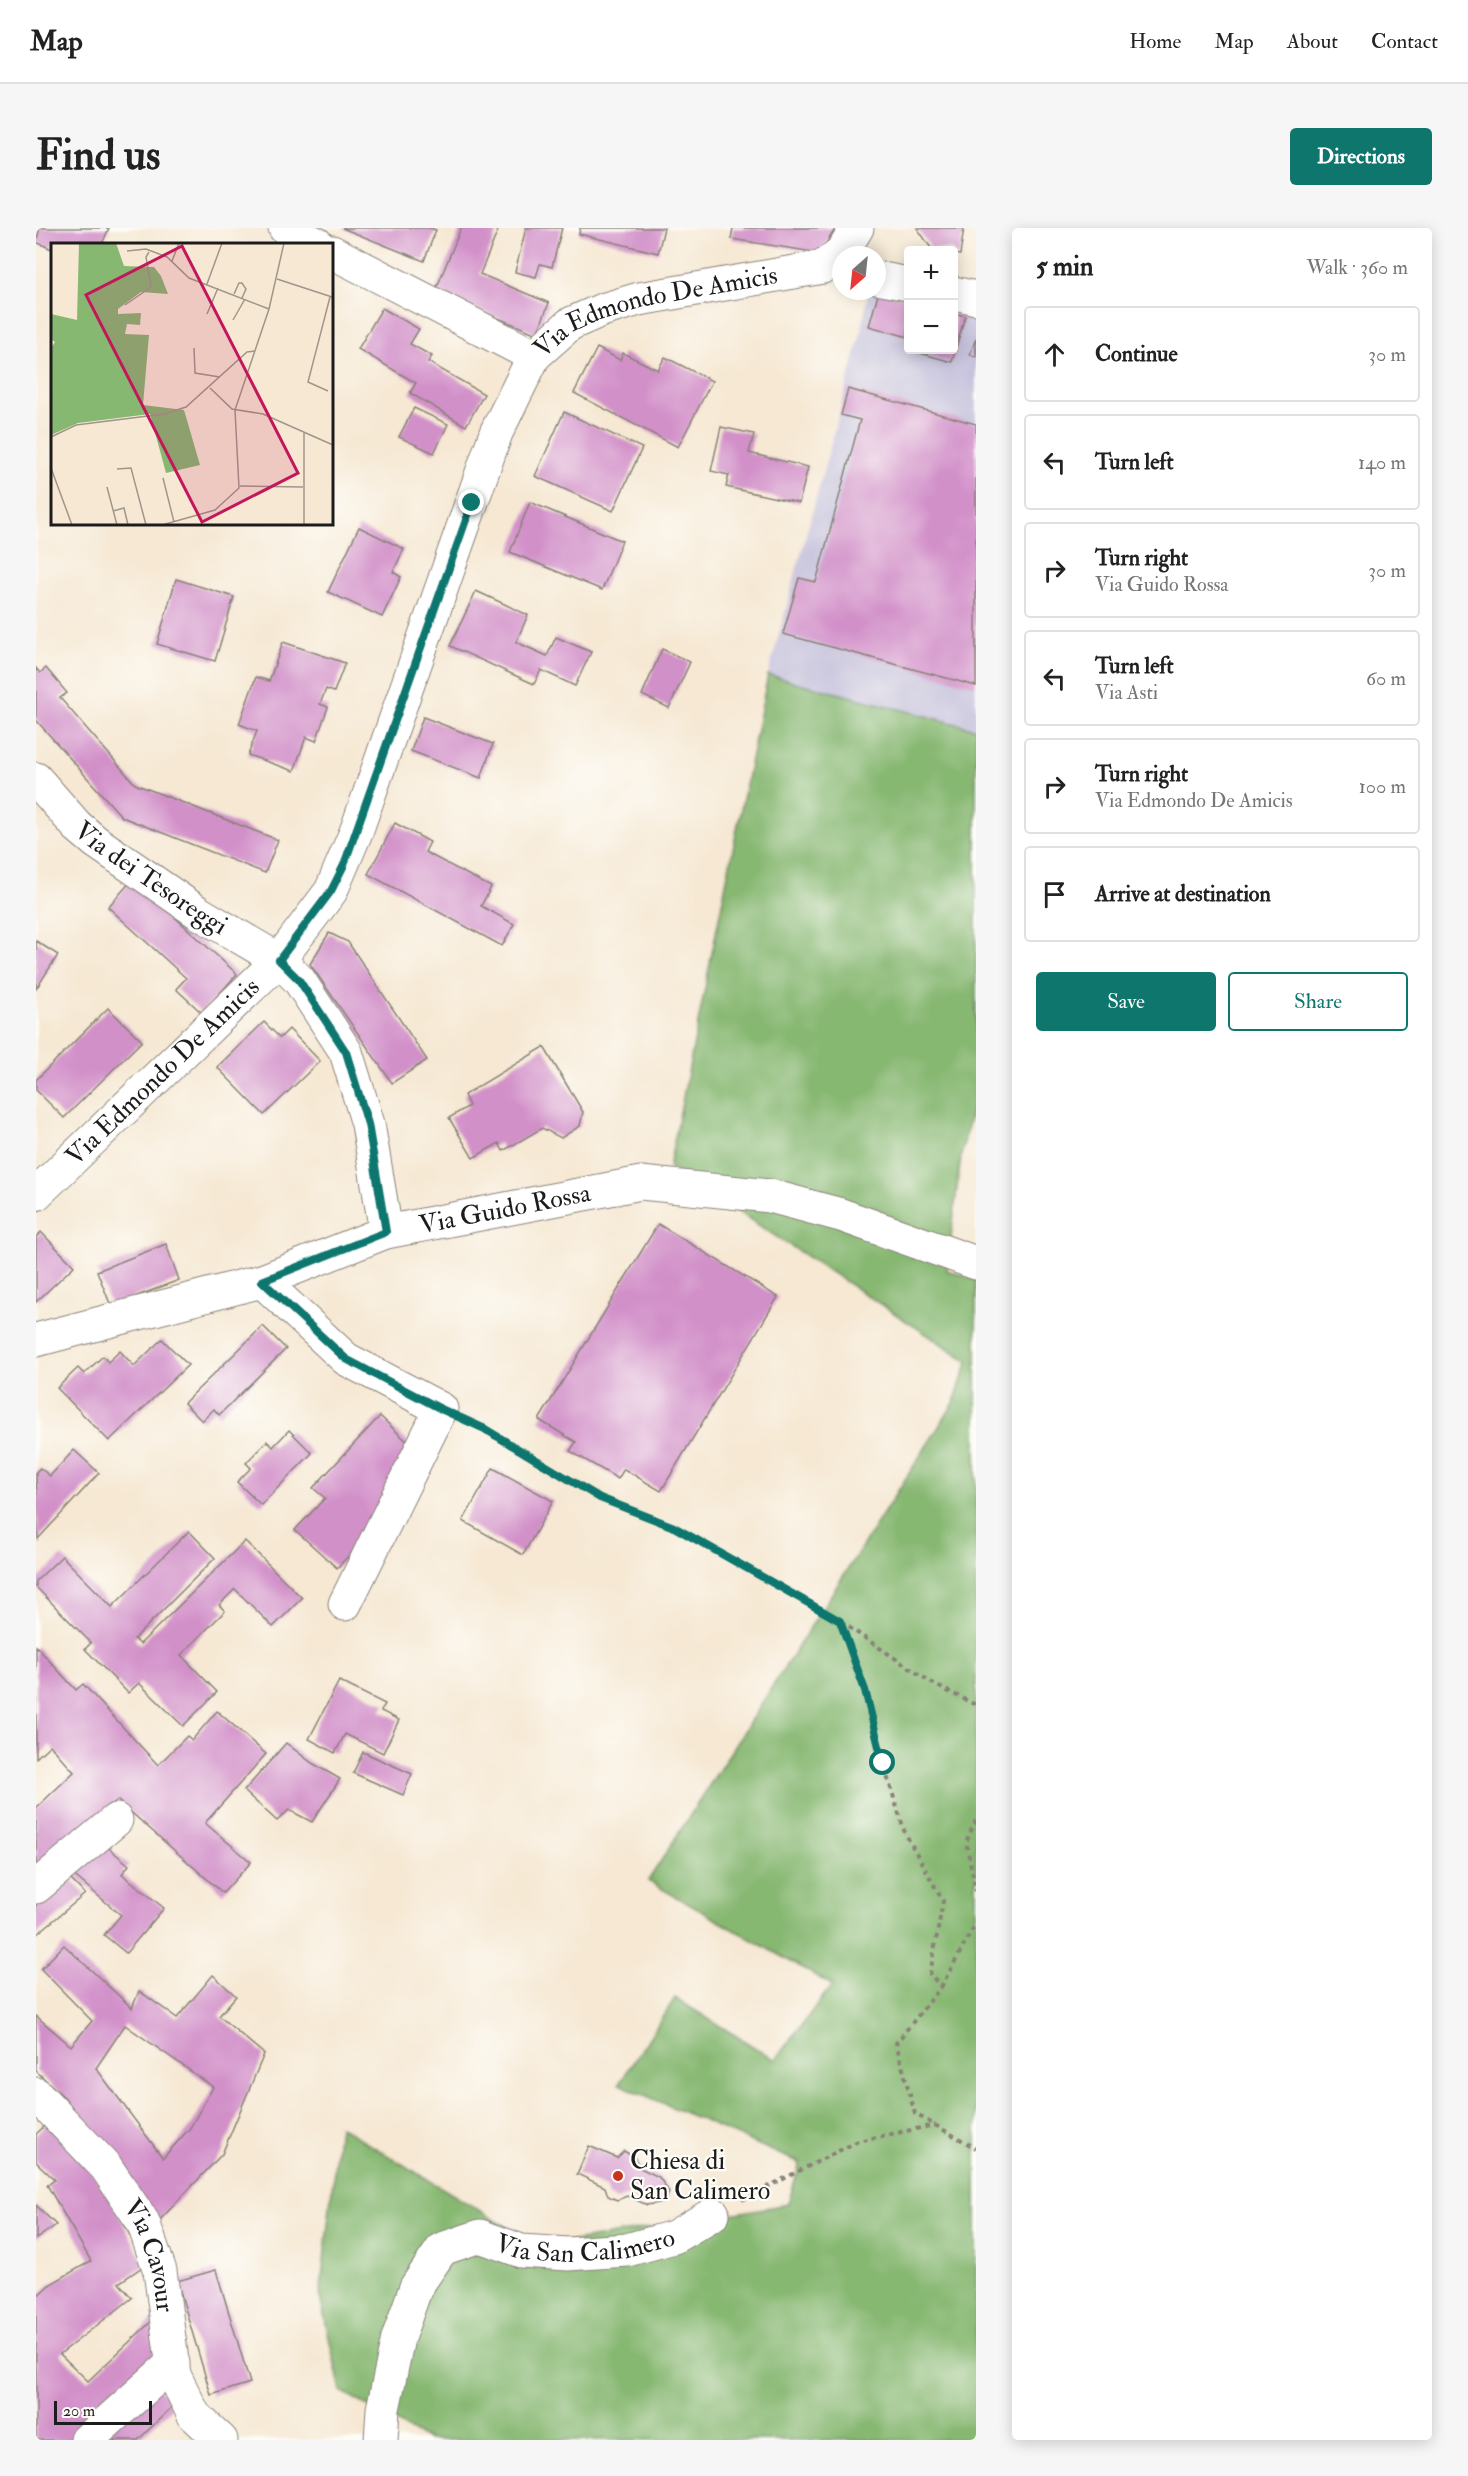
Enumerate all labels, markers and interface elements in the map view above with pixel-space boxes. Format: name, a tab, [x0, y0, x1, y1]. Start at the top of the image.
text: Map	[30, 24, 83, 59]
text: Home	[1129, 28, 1181, 55]
text: Map	[1214, 28, 1254, 55]
text: About	[1287, 28, 1338, 55]
text: Contact	[1371, 28, 1438, 55]
button: Directions	[1290, 128, 1432, 185]
text: Find us	[36, 130, 160, 182]
inset map	[51, 243, 333, 525]
north arrow	[832, 246, 886, 300]
map controls	[904, 246, 958, 354]
button: +	[904, 246, 958, 300]
text: 5 min	[1036, 251, 1093, 283]
text: Walk · 360 m	[1306, 255, 1408, 280]
street label: Via Edmondo De Amicis	[527, 259, 780, 365]
button: −	[904, 300, 958, 354]
icon: ahead	[1038, 338, 1071, 371]
text: Continue	[1095, 340, 1178, 368]
text: 30 m	[1368, 342, 1406, 367]
icon: left	[1038, 446, 1071, 479]
text: Turn left	[1095, 448, 1174, 476]
text: 140 m	[1358, 450, 1406, 475]
route end	[458, 489, 484, 515]
text: Turn right	[1095, 544, 1188, 572]
icon: right	[1038, 554, 1071, 587]
text: 30 m	[1368, 558, 1406, 583]
text: Via Guido Rossa	[1095, 572, 1229, 597]
text: Turn left	[1095, 652, 1174, 680]
icon: left	[1038, 662, 1071, 695]
text: 60 m	[1366, 666, 1406, 691]
text: Via Asti	[1095, 680, 1158, 705]
text: Turn right	[1095, 760, 1188, 788]
icon: right	[1038, 770, 1071, 803]
text: 100 m	[1359, 774, 1406, 799]
text: Via Edmondo De Amicis	[1095, 788, 1293, 813]
street label: Via dei Tesoreggi	[68, 815, 233, 942]
icon: arrive	[1038, 878, 1071, 911]
text: Arrive at destination	[1095, 880, 1271, 908]
street label: Via Edmondo De Amicis	[59, 971, 267, 1173]
button: Save	[1036, 972, 1216, 1031]
button: Share	[1228, 972, 1408, 1031]
street label: Via Guido Rossa	[417, 1177, 594, 1241]
route start	[869, 1749, 895, 1775]
place label: Chiesa di San Calimero	[630, 2145, 770, 2207]
marker: Chiesa di San Calimero	[611, 2169, 625, 2183]
street label: Via Cavour	[116, 2193, 181, 2314]
street label: Via San Calimero	[491, 2221, 679, 2270]
scale bar	[54, 2398, 152, 2426]
text: 20 m	[63, 2401, 95, 2421]

